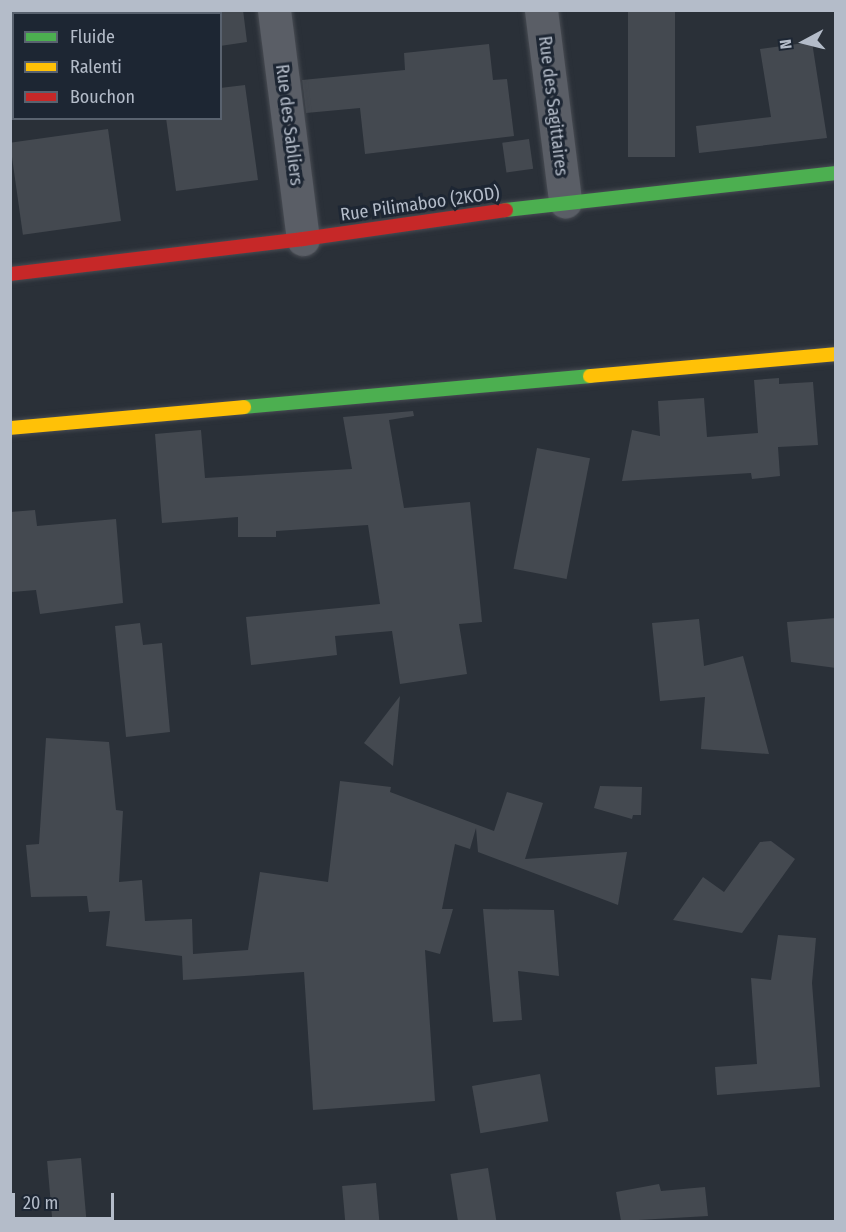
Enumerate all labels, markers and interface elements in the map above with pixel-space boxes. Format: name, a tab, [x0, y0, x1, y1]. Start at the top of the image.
legend	[12, 12, 222, 120]
north arrow	[774, 12, 834, 72]
text: Fluide	[70, 26, 115, 48]
street label: Rue des Sagittaires	[534, 35, 572, 177]
text: N	[776, 38, 796, 50]
text: Ralenti	[70, 56, 122, 78]
street label: Rue des Sabliers	[271, 63, 307, 187]
text: Bouchon	[70, 86, 135, 108]
street label: Rue Pilimaboo (2KOD)	[339, 182, 501, 226]
scale bar	[15, 1181, 117, 1219]
text: 20 m	[23, 1192, 58, 1214]

